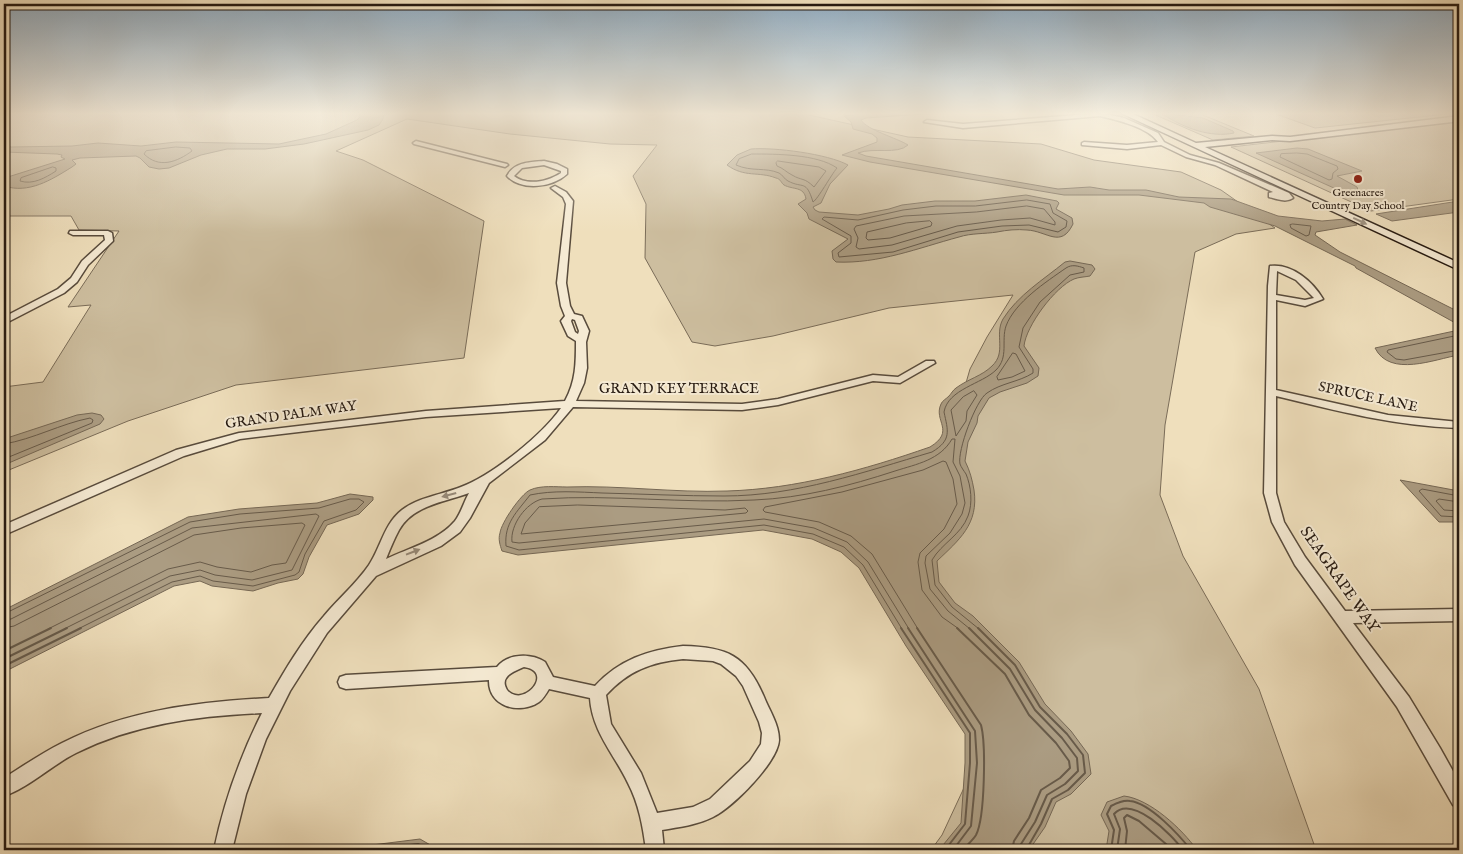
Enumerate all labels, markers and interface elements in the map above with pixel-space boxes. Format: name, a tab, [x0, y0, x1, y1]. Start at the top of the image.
marker: Greenacres Country Day School	[1352, 173, 1364, 185]
place label: Greenacres Country Day School	[1311, 186, 1405, 213]
one-way arrow	[1353, 218, 1367, 226]
street label: SPRUCE LANE	[1317, 378, 1420, 416]
street label: GRAND KEY TERRACE	[599, 380, 759, 398]
street label: GRAND PALM WAY	[224, 397, 359, 433]
one-way arrow	[442, 491, 457, 499]
street label: SEAGRAPE WAY	[1295, 523, 1384, 638]
one-way arrow	[405, 548, 420, 555]

